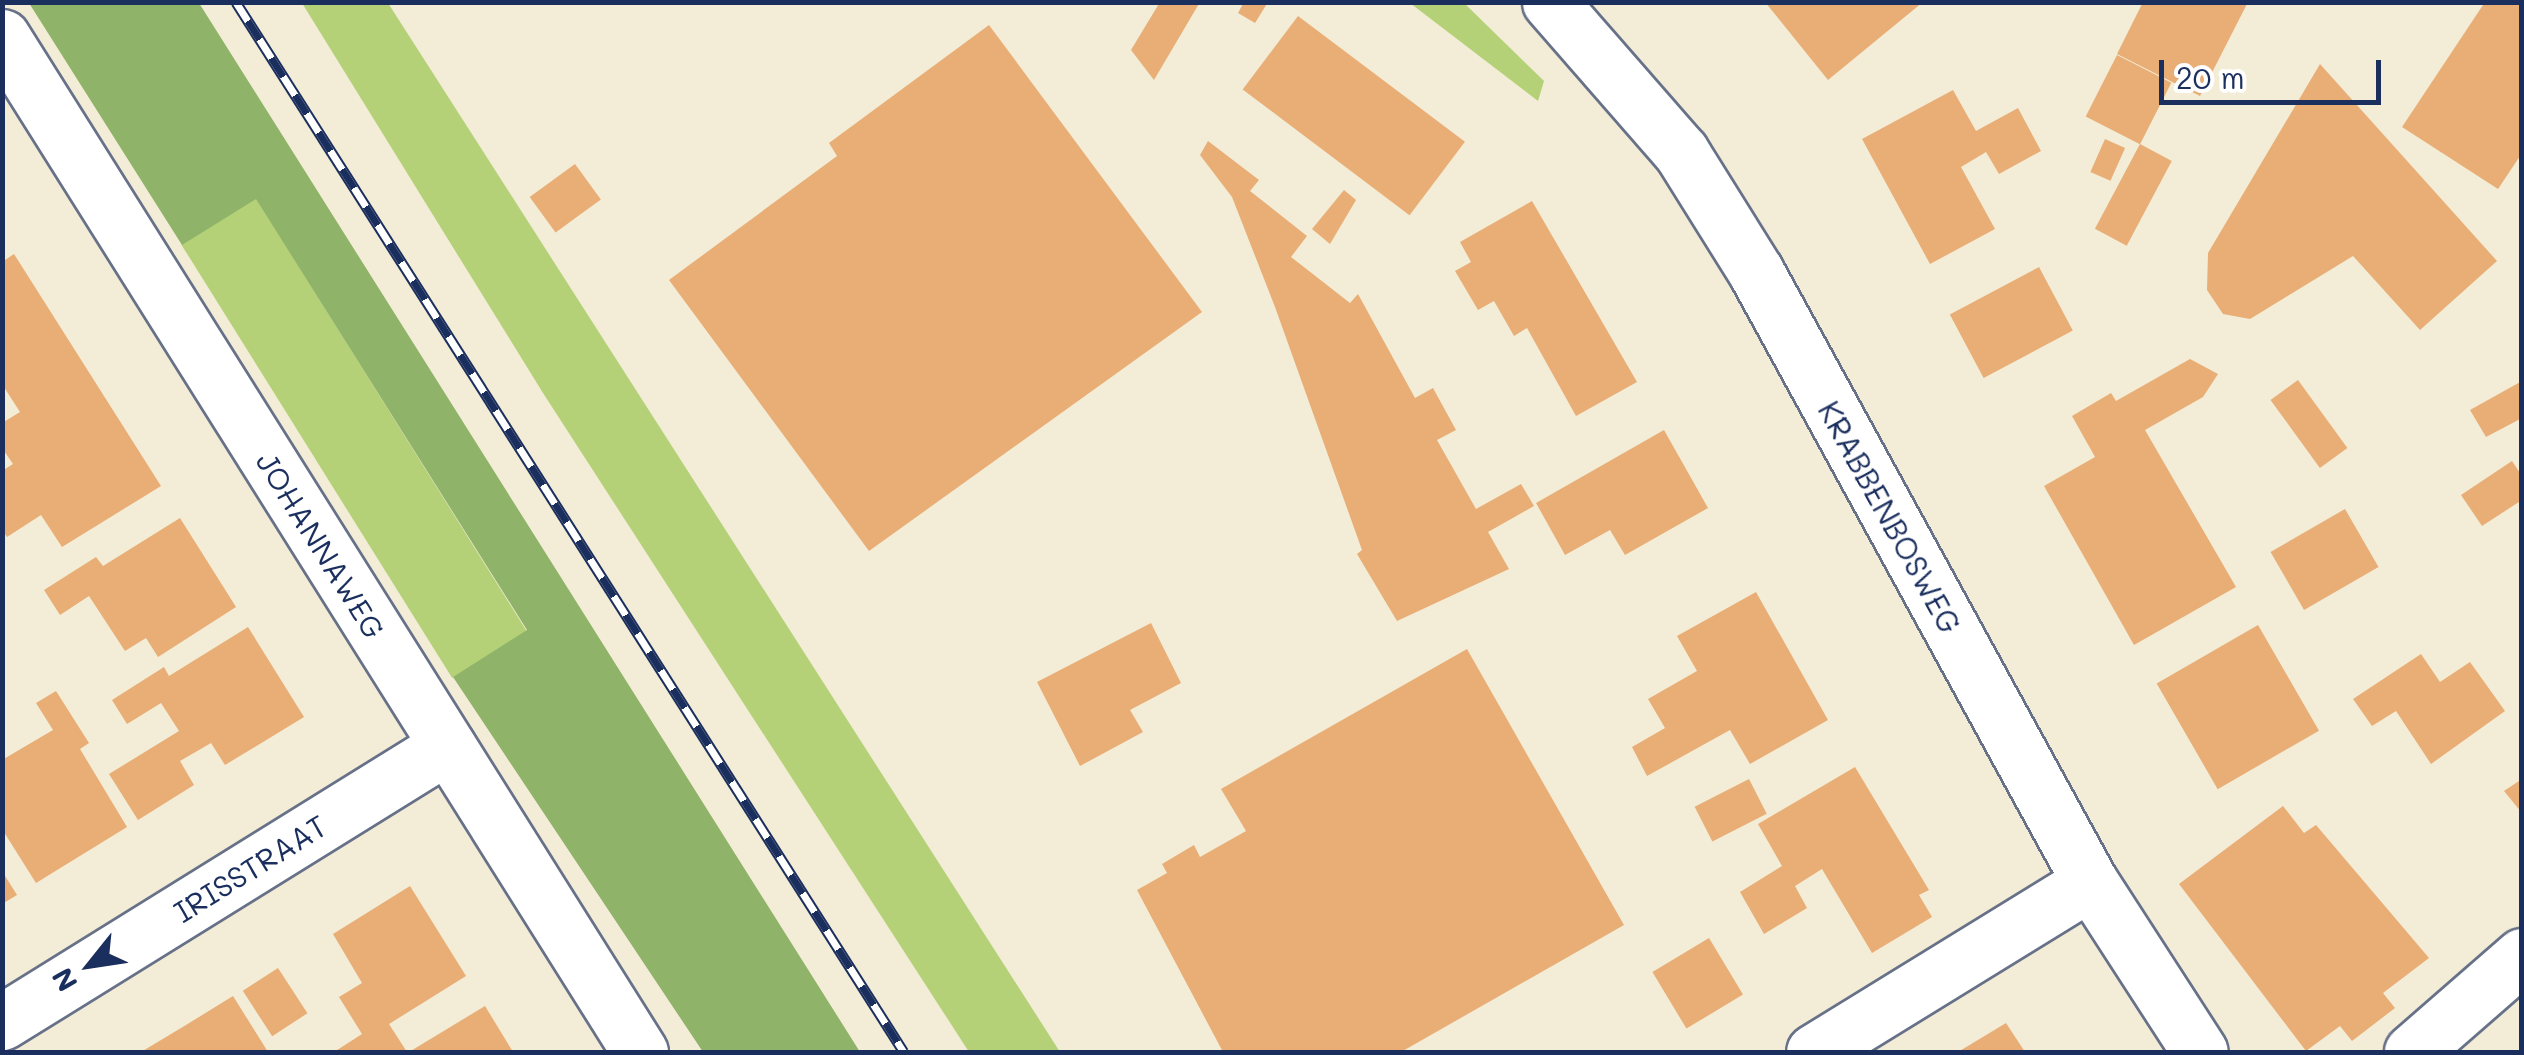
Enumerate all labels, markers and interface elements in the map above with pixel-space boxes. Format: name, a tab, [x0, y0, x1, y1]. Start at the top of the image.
scale bar	[2164, 40, 2386, 102]
text: 20 m	[2176, 57, 2245, 97]
street label: KRABBENBOSWEG	[1811, 395, 1969, 639]
street label: JOHANNAWEG	[249, 445, 393, 645]
street label: IRISSTRAAT	[167, 807, 333, 929]
north arrow	[40, 915, 140, 1015]
text: N	[43, 962, 85, 998]

